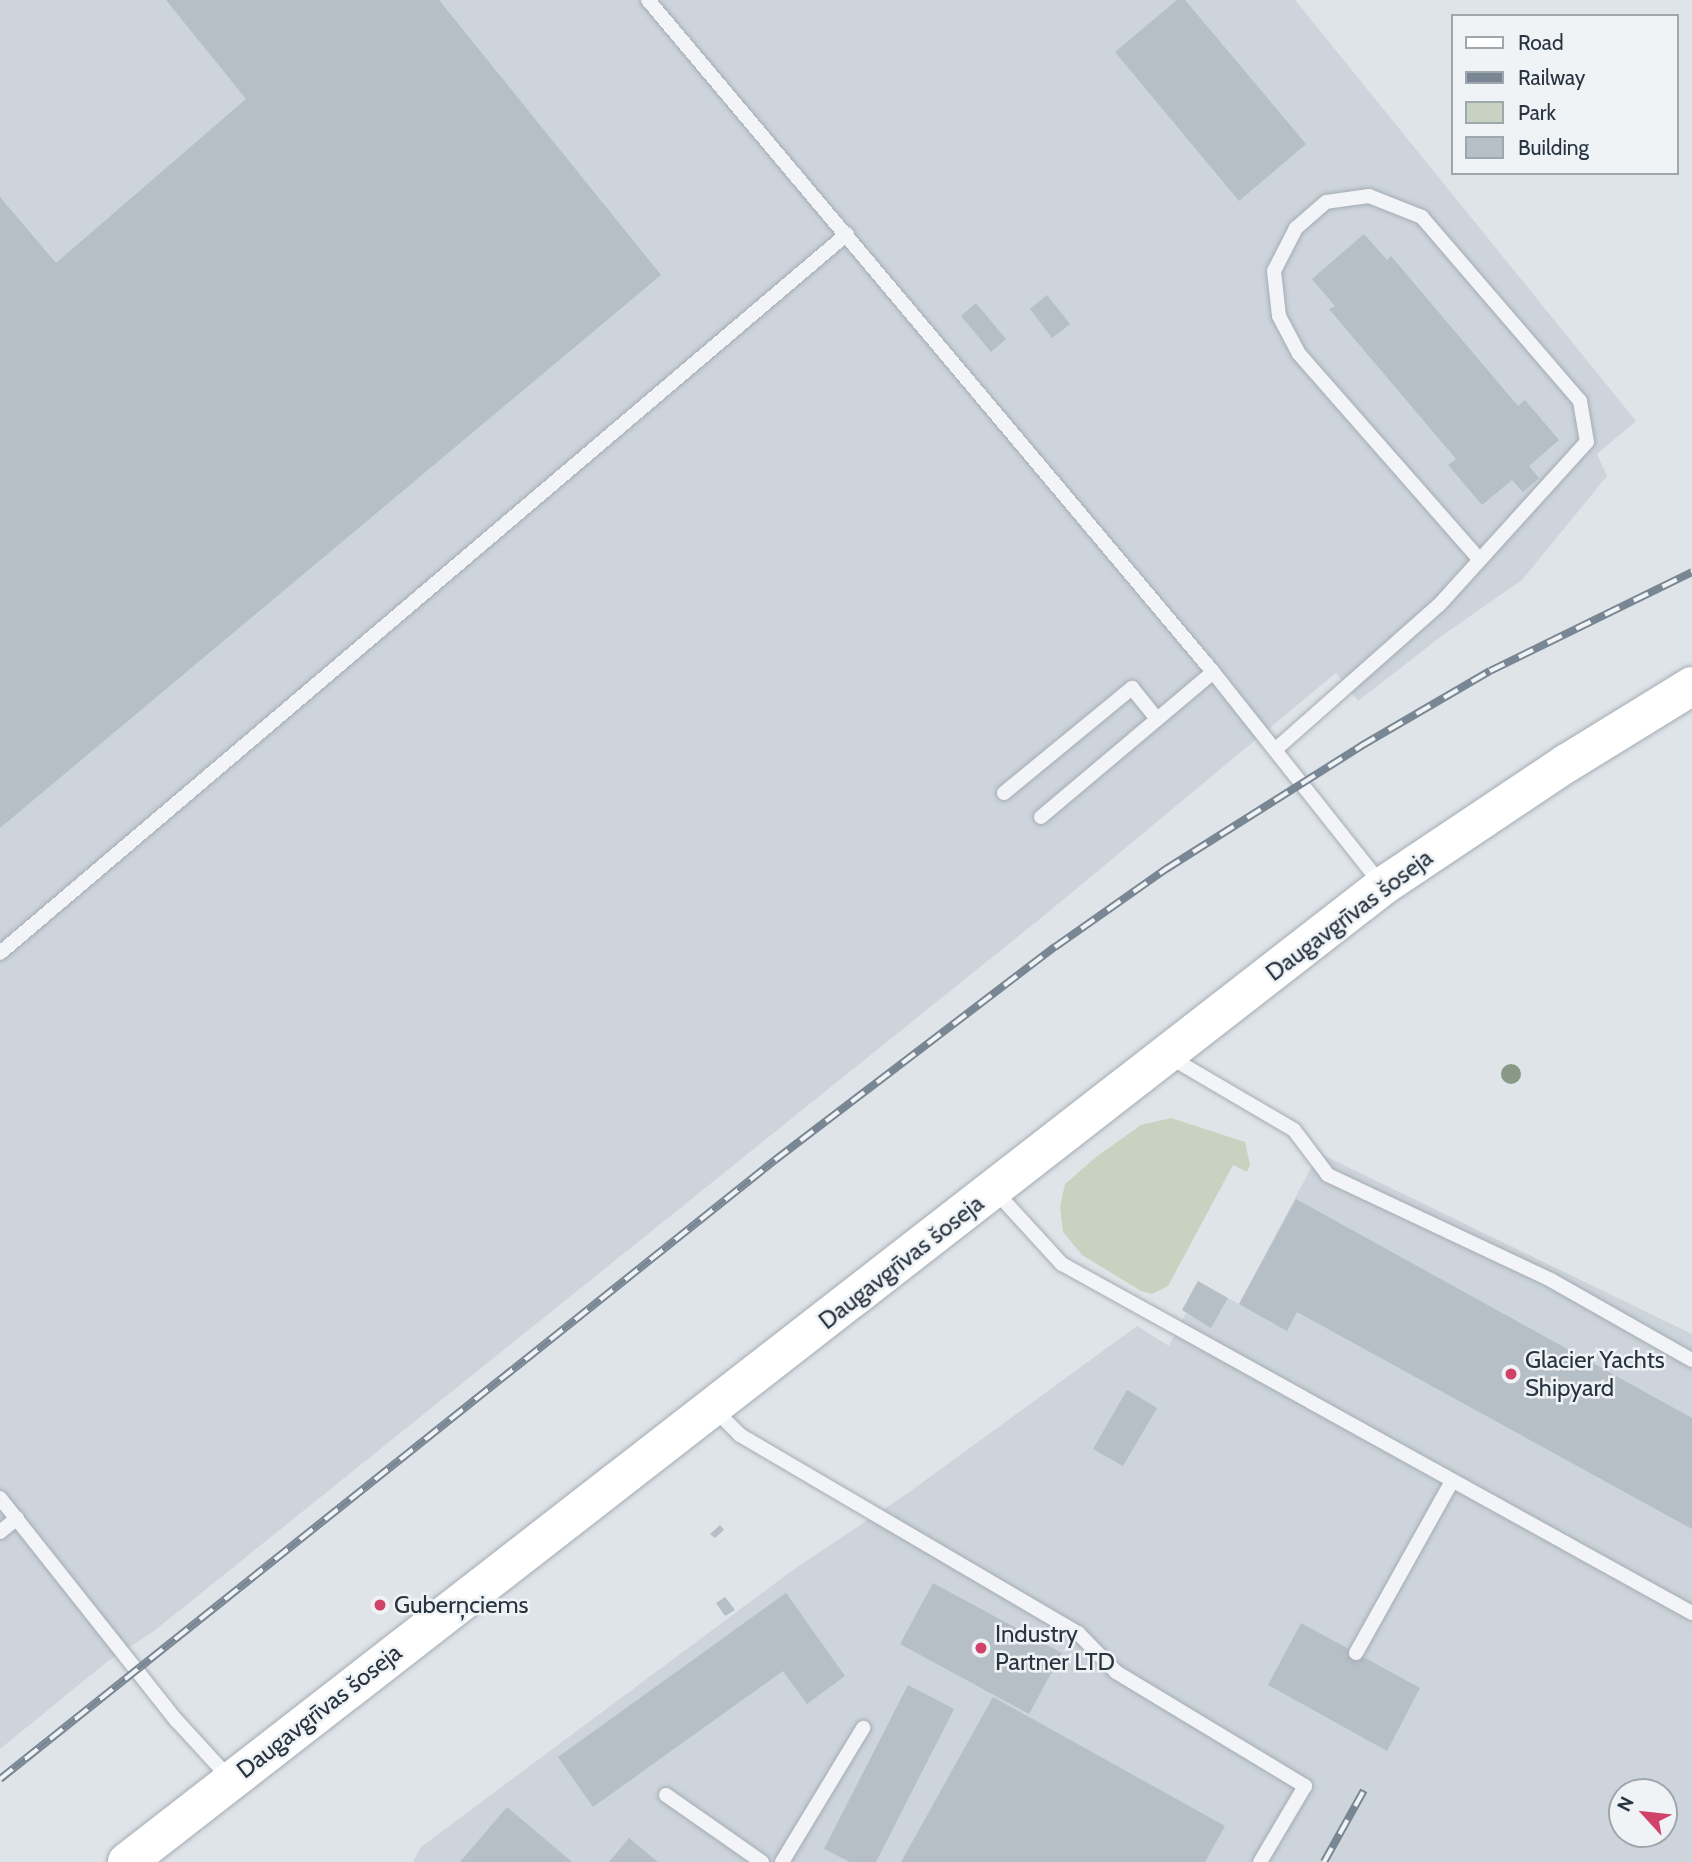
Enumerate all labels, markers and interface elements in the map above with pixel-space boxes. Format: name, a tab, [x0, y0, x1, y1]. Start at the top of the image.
legend	[1450, 14, 1678, 175]
text: Road	[1518, 30, 1564, 55]
text: Railway	[1518, 65, 1585, 90]
text: Park	[1518, 100, 1556, 125]
text: Building	[1518, 135, 1589, 160]
street label: Daugavgrīvas šoseja	[1260, 843, 1438, 987]
street label: Daugavgrīvas šoseja	[813, 1189, 989, 1335]
place label: Glacier Yachts Shipyard	[1525, 1346, 1665, 1402]
marker: Glacier Yachts Shipyard	[1503, 1366, 1519, 1382]
place label: Guberņciems	[394, 1591, 528, 1619]
marker: Guberņciems	[372, 1597, 388, 1613]
place label: Industry Partner LTD	[995, 1620, 1115, 1676]
street label: Daugavgrīvas šoseja	[231, 1638, 407, 1784]
marker: Industry Partner LTD	[973, 1640, 989, 1656]
north arrow	[1608, 1778, 1678, 1848]
text: N	[1612, 1793, 1639, 1815]

